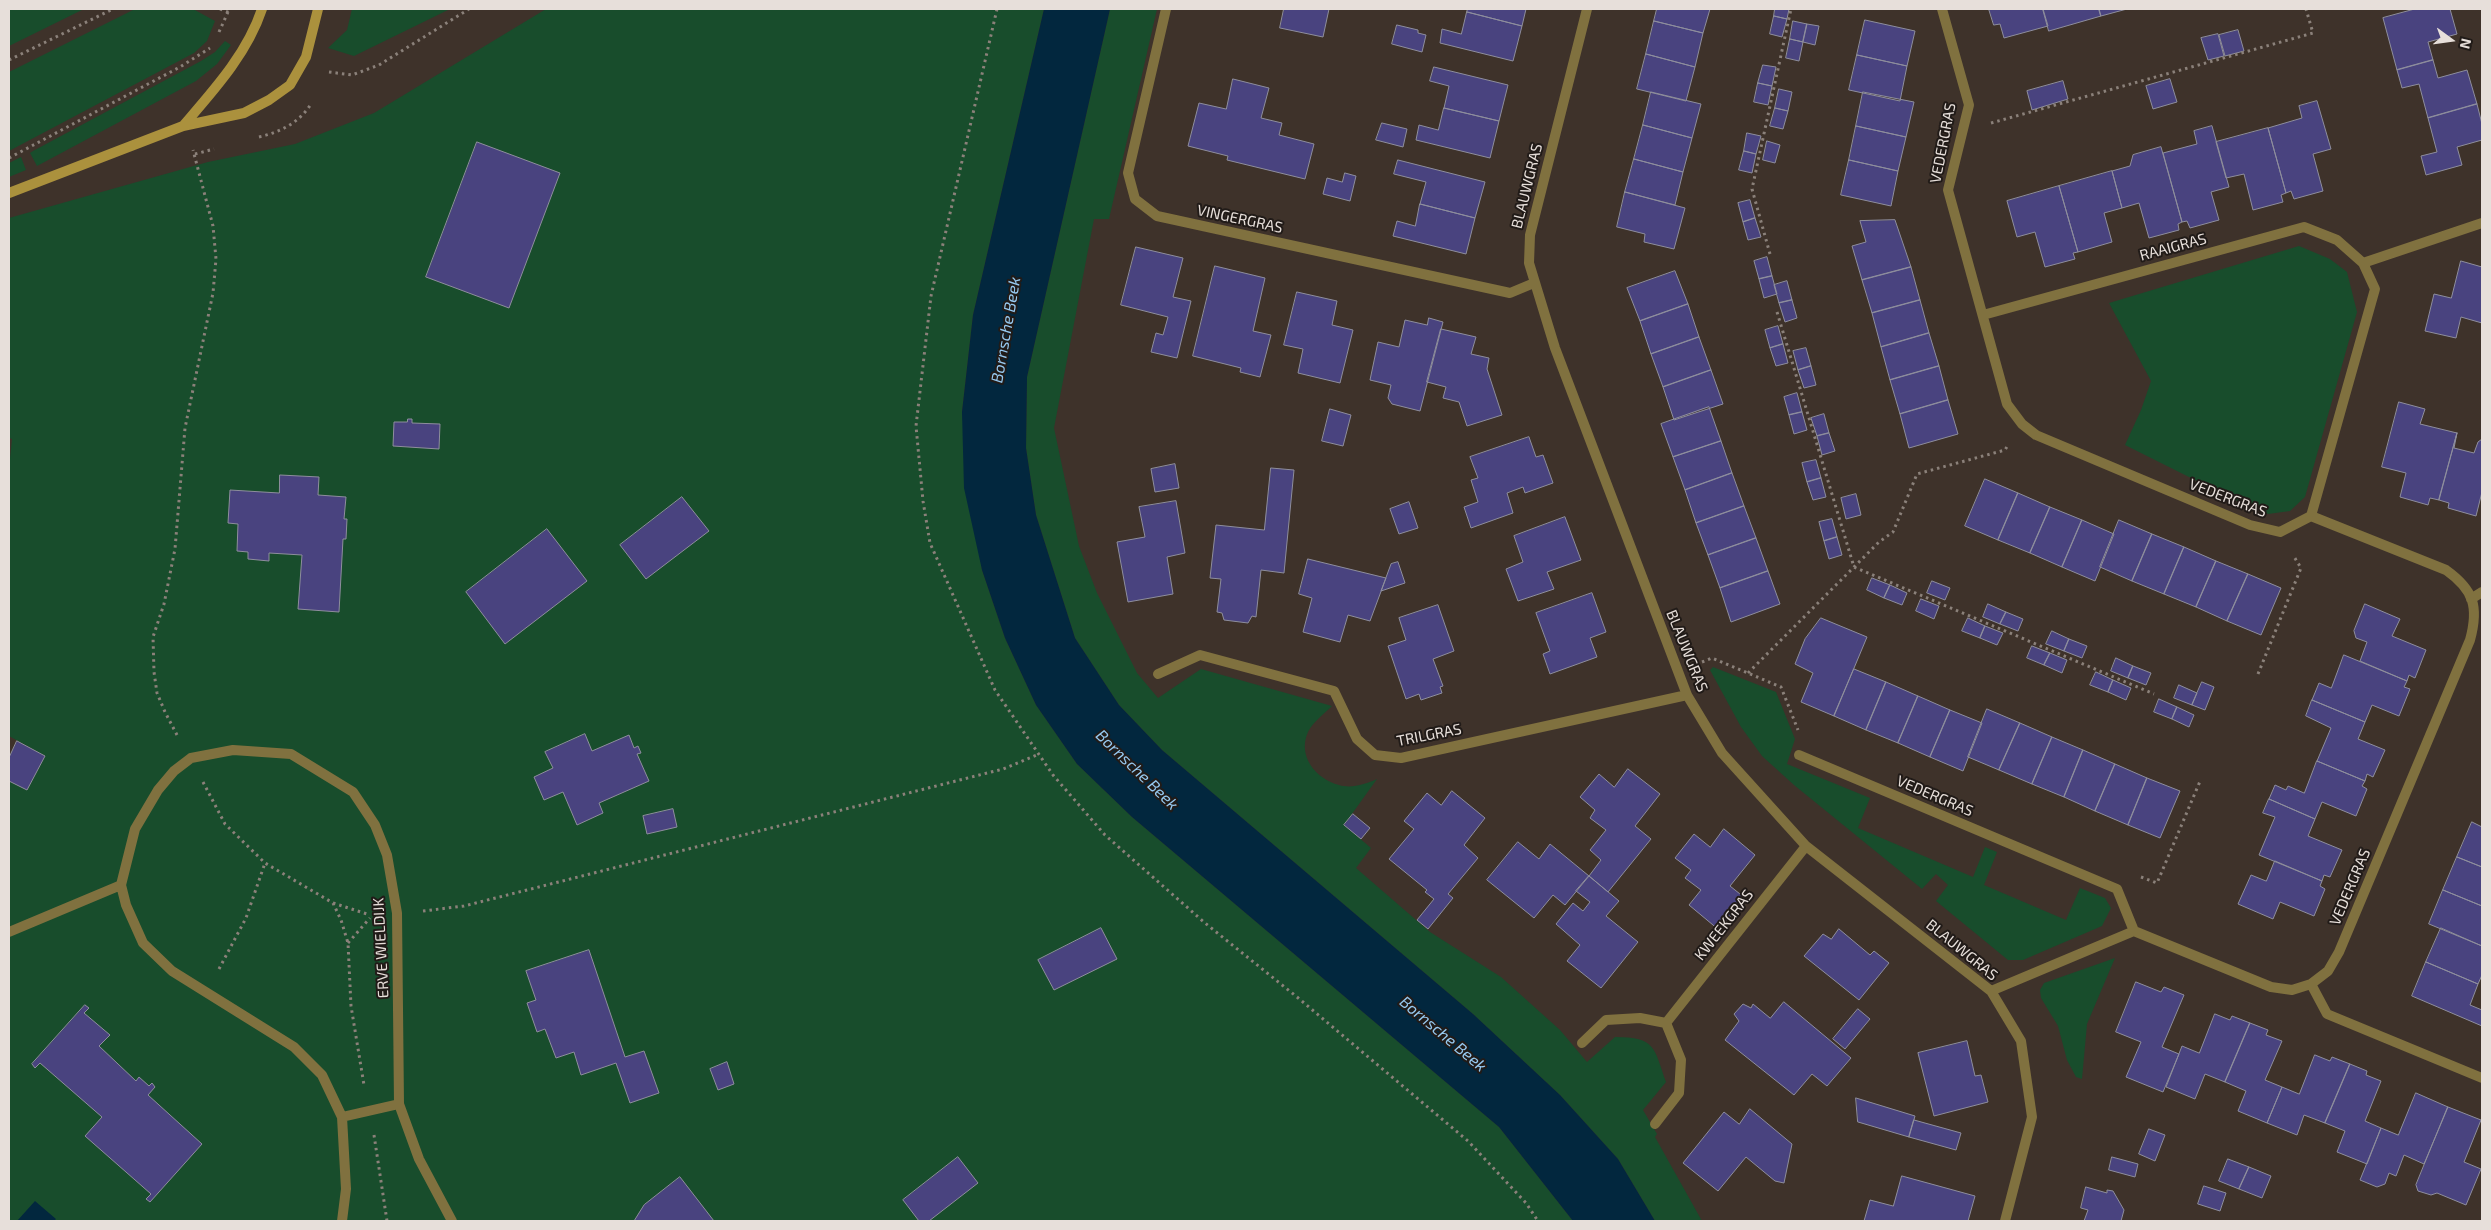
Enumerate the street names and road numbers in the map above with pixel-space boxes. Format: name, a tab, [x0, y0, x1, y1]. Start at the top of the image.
street label: VEDERGRAS	[1926, 101, 1960, 185]
street label: BLAUWGRAS	[1508, 142, 1546, 230]
street label: VINGERGRAS	[1195, 201, 1285, 237]
street label: RAAIGRAS	[2138, 229, 2208, 265]
street label: VEDERGRAS	[2187, 475, 2269, 521]
street label: BLAUWGRAS	[1662, 607, 1712, 695]
street label: TRILGRAS	[1395, 720, 1463, 750]
street label: VEDERGRAS	[1894, 772, 1976, 820]
street label: VEDERGRAS	[2326, 846, 2374, 928]
street label: KWEEKGRAS	[1691, 886, 1757, 964]
street label: ERVE WIELDIJK	[369, 897, 393, 999]
street label: BLAUWGRAS	[1923, 916, 2001, 984]

